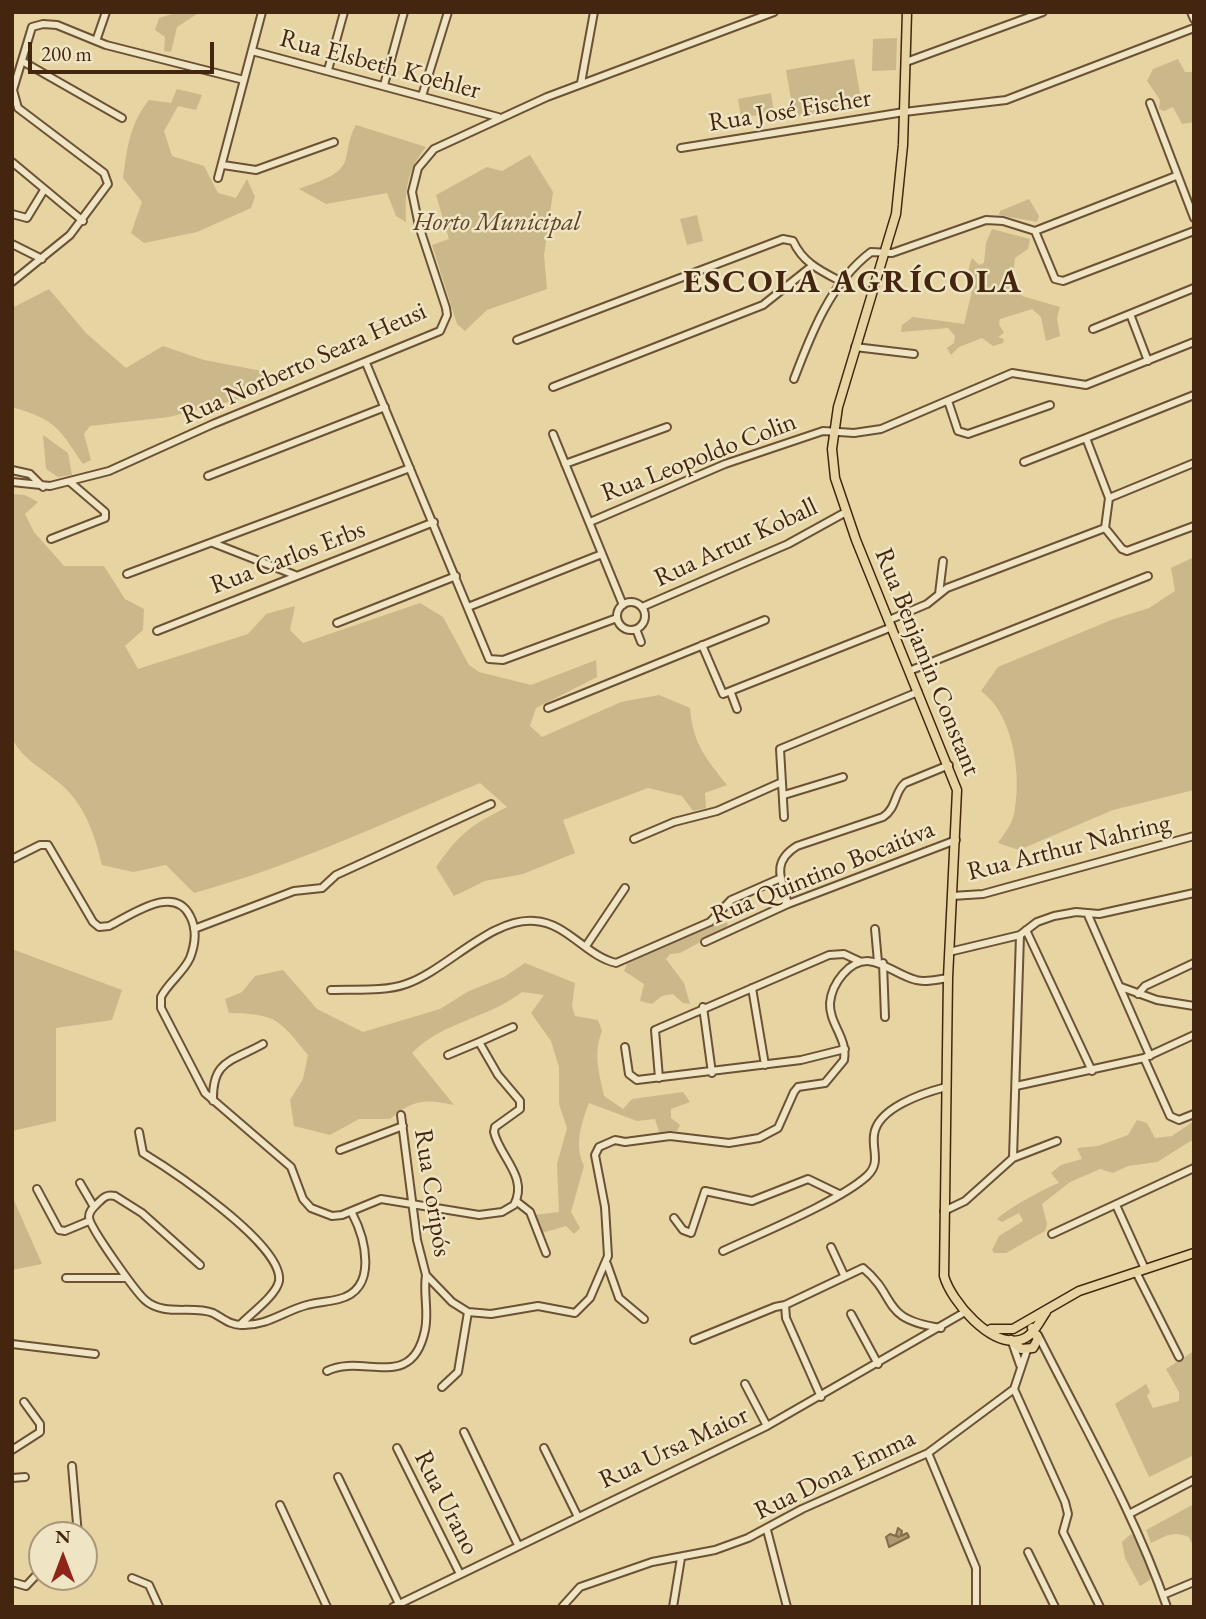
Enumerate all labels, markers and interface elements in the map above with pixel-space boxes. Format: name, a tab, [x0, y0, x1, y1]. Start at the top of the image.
street label: Rua Elsbeth Koehler	[276, 23, 484, 107]
scale bar	[32, 28, 217, 72]
text: 200 m	[41, 40, 92, 67]
street label: Rua José Fischer	[707, 83, 873, 139]
park label: Horto Municipal	[413, 207, 581, 239]
district label: ESCOLA AGRÍCOLA	[685, 263, 1021, 303]
street label: Rua Norberto Seara Heusi	[177, 296, 431, 432]
street label: Rua Leopoldo Colin	[597, 406, 801, 510]
street label: Rua Artur Koball	[649, 492, 823, 594]
street label: Rua Carlos Erbs	[206, 514, 370, 602]
street label: Rua Benjamin Constant	[867, 544, 987, 780]
street label: Rua Arthur Nahring	[964, 808, 1174, 888]
street label: Rua Quintino Bocaiúva	[707, 814, 939, 932]
street label: Rua Coripós	[407, 1127, 457, 1259]
street label: Rua Ursa Maior	[595, 1400, 753, 1496]
street label: Rua Dona Emma	[749, 1423, 921, 1527]
street label: Rua Urano	[407, 1446, 485, 1560]
north arrow	[28, 1521, 98, 1591]
text: N	[55, 1524, 71, 1549]

